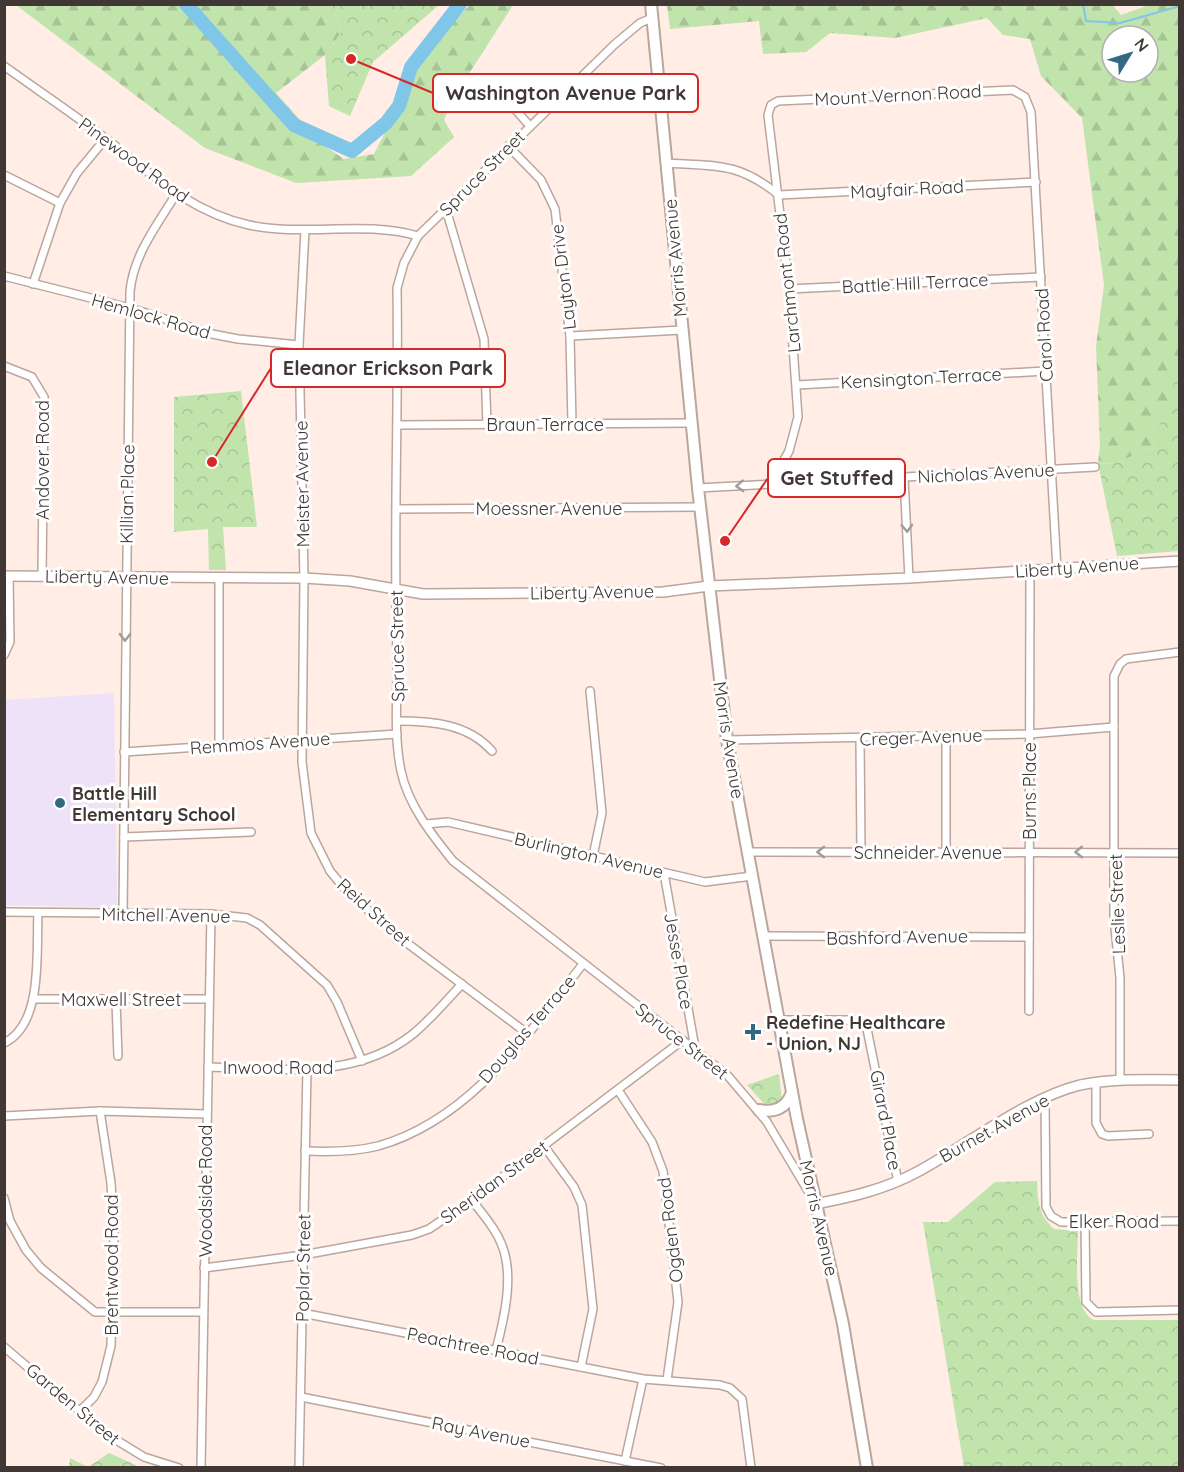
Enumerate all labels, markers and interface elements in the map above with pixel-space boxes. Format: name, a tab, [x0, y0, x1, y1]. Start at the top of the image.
north arrow	[1100, 24, 1160, 84]
text: N	[1130, 34, 1153, 56]
callout: Washington Avenue Park	[433, 74, 698, 112]
street label: Mount Vernon Road	[814, 79, 982, 111]
text: Washington Avenue Park	[446, 80, 686, 105]
street label: Pinewood Road	[74, 112, 194, 208]
street label: Spruce Street	[434, 125, 530, 221]
street label: Mayfair Road	[850, 175, 964, 203]
street label: Morris Avenue	[658, 198, 692, 318]
street label: Larchmont Road	[768, 212, 806, 354]
street label: Layton Drive	[545, 223, 581, 331]
street label: Battle Hill Terrace	[841, 268, 989, 298]
street label: Hemlock Road	[89, 288, 213, 344]
street label: Carol Road	[1030, 288, 1058, 382]
callout: Eleanor Erickson Park	[271, 349, 505, 387]
text: Eleanor Erickson Park	[283, 355, 493, 380]
street label: Kensington Terrace	[840, 362, 1002, 394]
street label: Andover Road	[31, 400, 54, 520]
street label: Braun Terrace	[486, 413, 604, 436]
street label: Meister Avenue	[289, 420, 315, 548]
street label: Killian Place	[115, 444, 139, 544]
street label: Nicholas Avenue	[917, 458, 1055, 488]
callout: Get Stuffed	[768, 459, 905, 497]
text: Get Stuffed	[780, 465, 894, 490]
one-way arrow	[736, 479, 745, 492]
street label: Moessner Avenue	[476, 497, 622, 520]
one-way arrow	[900, 523, 913, 532]
street label: Liberty Avenue	[1014, 551, 1140, 583]
street label: Liberty Avenue	[45, 564, 169, 590]
street label: Liberty Avenue	[530, 579, 654, 605]
street label: Spruce Street	[385, 590, 409, 702]
one-way arrow	[119, 632, 131, 641]
street label: Morris Avenue	[708, 680, 750, 800]
street label: Creger Avenue	[859, 723, 983, 751]
street label: Remmos Avenue	[189, 727, 331, 759]
street label: Burns Place	[1018, 742, 1041, 840]
place label: Battle Hill Elementary School	[72, 782, 236, 826]
marker: Battle Hill Elementary School	[53, 796, 67, 810]
street label: Burlington Avenue	[512, 827, 666, 883]
street label: Schneider Avenue	[854, 841, 1002, 864]
one-way arrow	[817, 846, 826, 858]
one-way arrow	[1075, 846, 1084, 858]
street label: Leslie Street	[1104, 853, 1130, 955]
street label: Reid Street	[332, 873, 416, 951]
street label: Mitchell Avenue	[101, 902, 231, 928]
street label: Jesse Place	[659, 911, 699, 1011]
street label: Bashford Avenue	[826, 924, 968, 950]
street label: Douglas Terrace	[474, 970, 580, 1088]
street label: Maxwell Street	[61, 988, 181, 1011]
street label: Spruce Street	[631, 998, 733, 1084]
place label: Redefine Healthcare - Union, NJ	[766, 1011, 946, 1055]
marker: Redefine Healthcare - Union, NJ	[744, 1023, 762, 1041]
street label: Inwood Road	[223, 1056, 333, 1079]
street label: Girard Place	[865, 1068, 907, 1172]
street label: Burnet Avenue	[935, 1088, 1053, 1168]
street label: Woodside Road	[194, 1125, 217, 1257]
street label: Sheridan Street	[436, 1135, 552, 1229]
street label: Morris Avenue	[794, 1158, 844, 1278]
street label: Ogden Road	[652, 1176, 688, 1284]
street label: Brentwood Road	[100, 1194, 123, 1336]
street label: Elker Road	[1069, 1210, 1159, 1233]
street label: Poplar Street	[291, 1214, 315, 1322]
street label: Peachtree Road	[405, 1322, 541, 1370]
street label: Garden Street	[21, 1358, 125, 1450]
street label: Ray Avenue	[430, 1411, 532, 1453]

